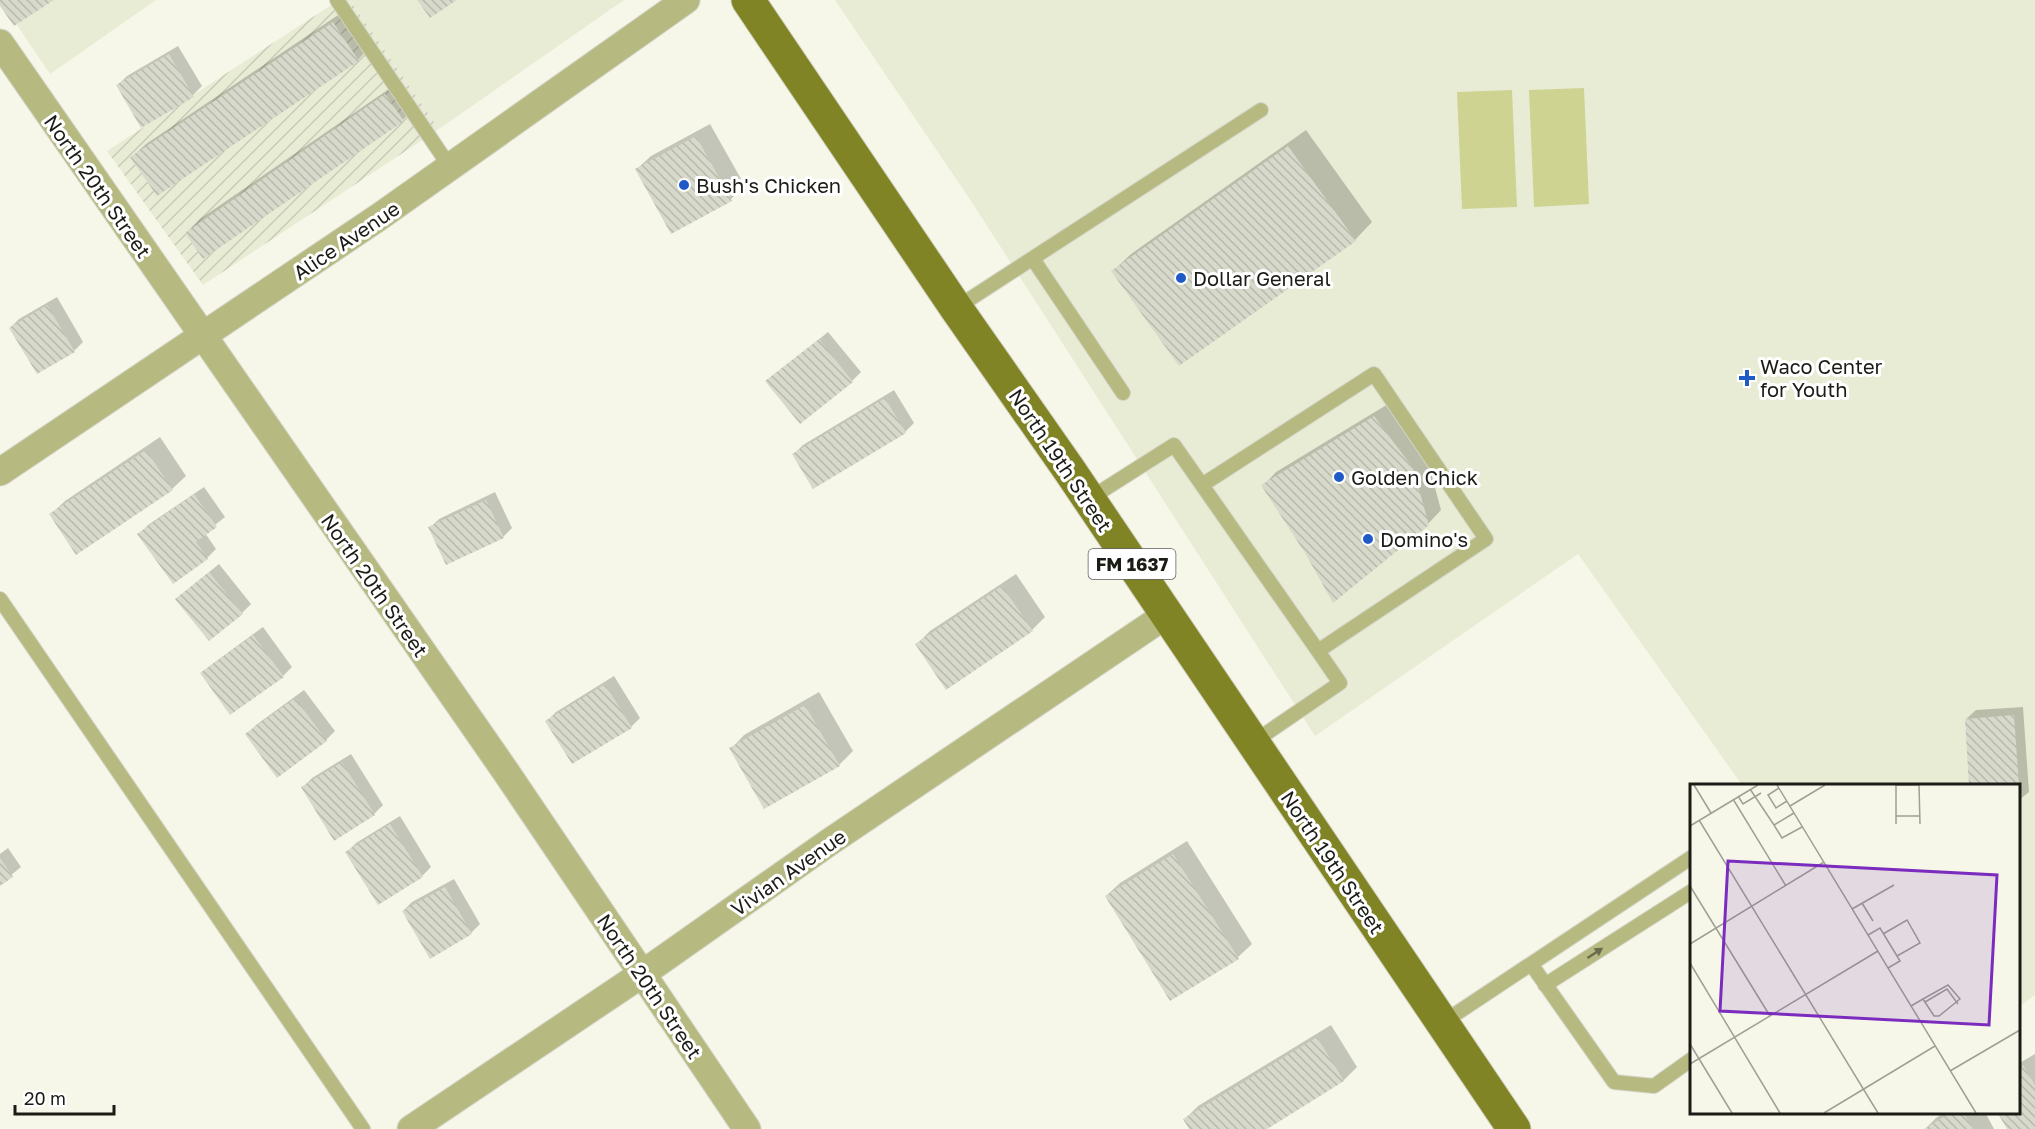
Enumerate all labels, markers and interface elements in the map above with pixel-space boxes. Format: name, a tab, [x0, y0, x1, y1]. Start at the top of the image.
street label: North 20th Street	[40, 110, 156, 262]
place label: Bush's Chicken	[696, 173, 841, 197]
marker: Bush's Chicken	[677, 178, 691, 192]
street label: Alice Avenue	[288, 196, 404, 284]
place label: Dollar General	[1193, 266, 1331, 290]
marker: Dollar General	[1174, 271, 1188, 285]
place label: Waco Center for Youth	[1760, 354, 1882, 401]
marker: Waco Center for Youth	[1738, 369, 1756, 387]
street label: North 19th Street	[1004, 384, 1118, 536]
place label: Golden Chick	[1351, 465, 1478, 489]
marker: Golden Chick	[1332, 470, 1346, 484]
street label: North 20th Street	[317, 509, 433, 661]
place label: Domino's	[1380, 527, 1468, 551]
marker: Domino's	[1361, 532, 1375, 546]
road number: FM 1637	[1088, 549, 1176, 579]
inset map	[1690, 784, 2020, 1114]
street label: North 19th Street	[1276, 786, 1390, 938]
street label: Vivian Avenue	[726, 824, 850, 920]
street label: North 20th Street	[593, 909, 707, 1063]
one-way arrow	[1586, 948, 1603, 959]
scale bar	[15, 1078, 114, 1116]
text: 20 m	[24, 1087, 66, 1109]

